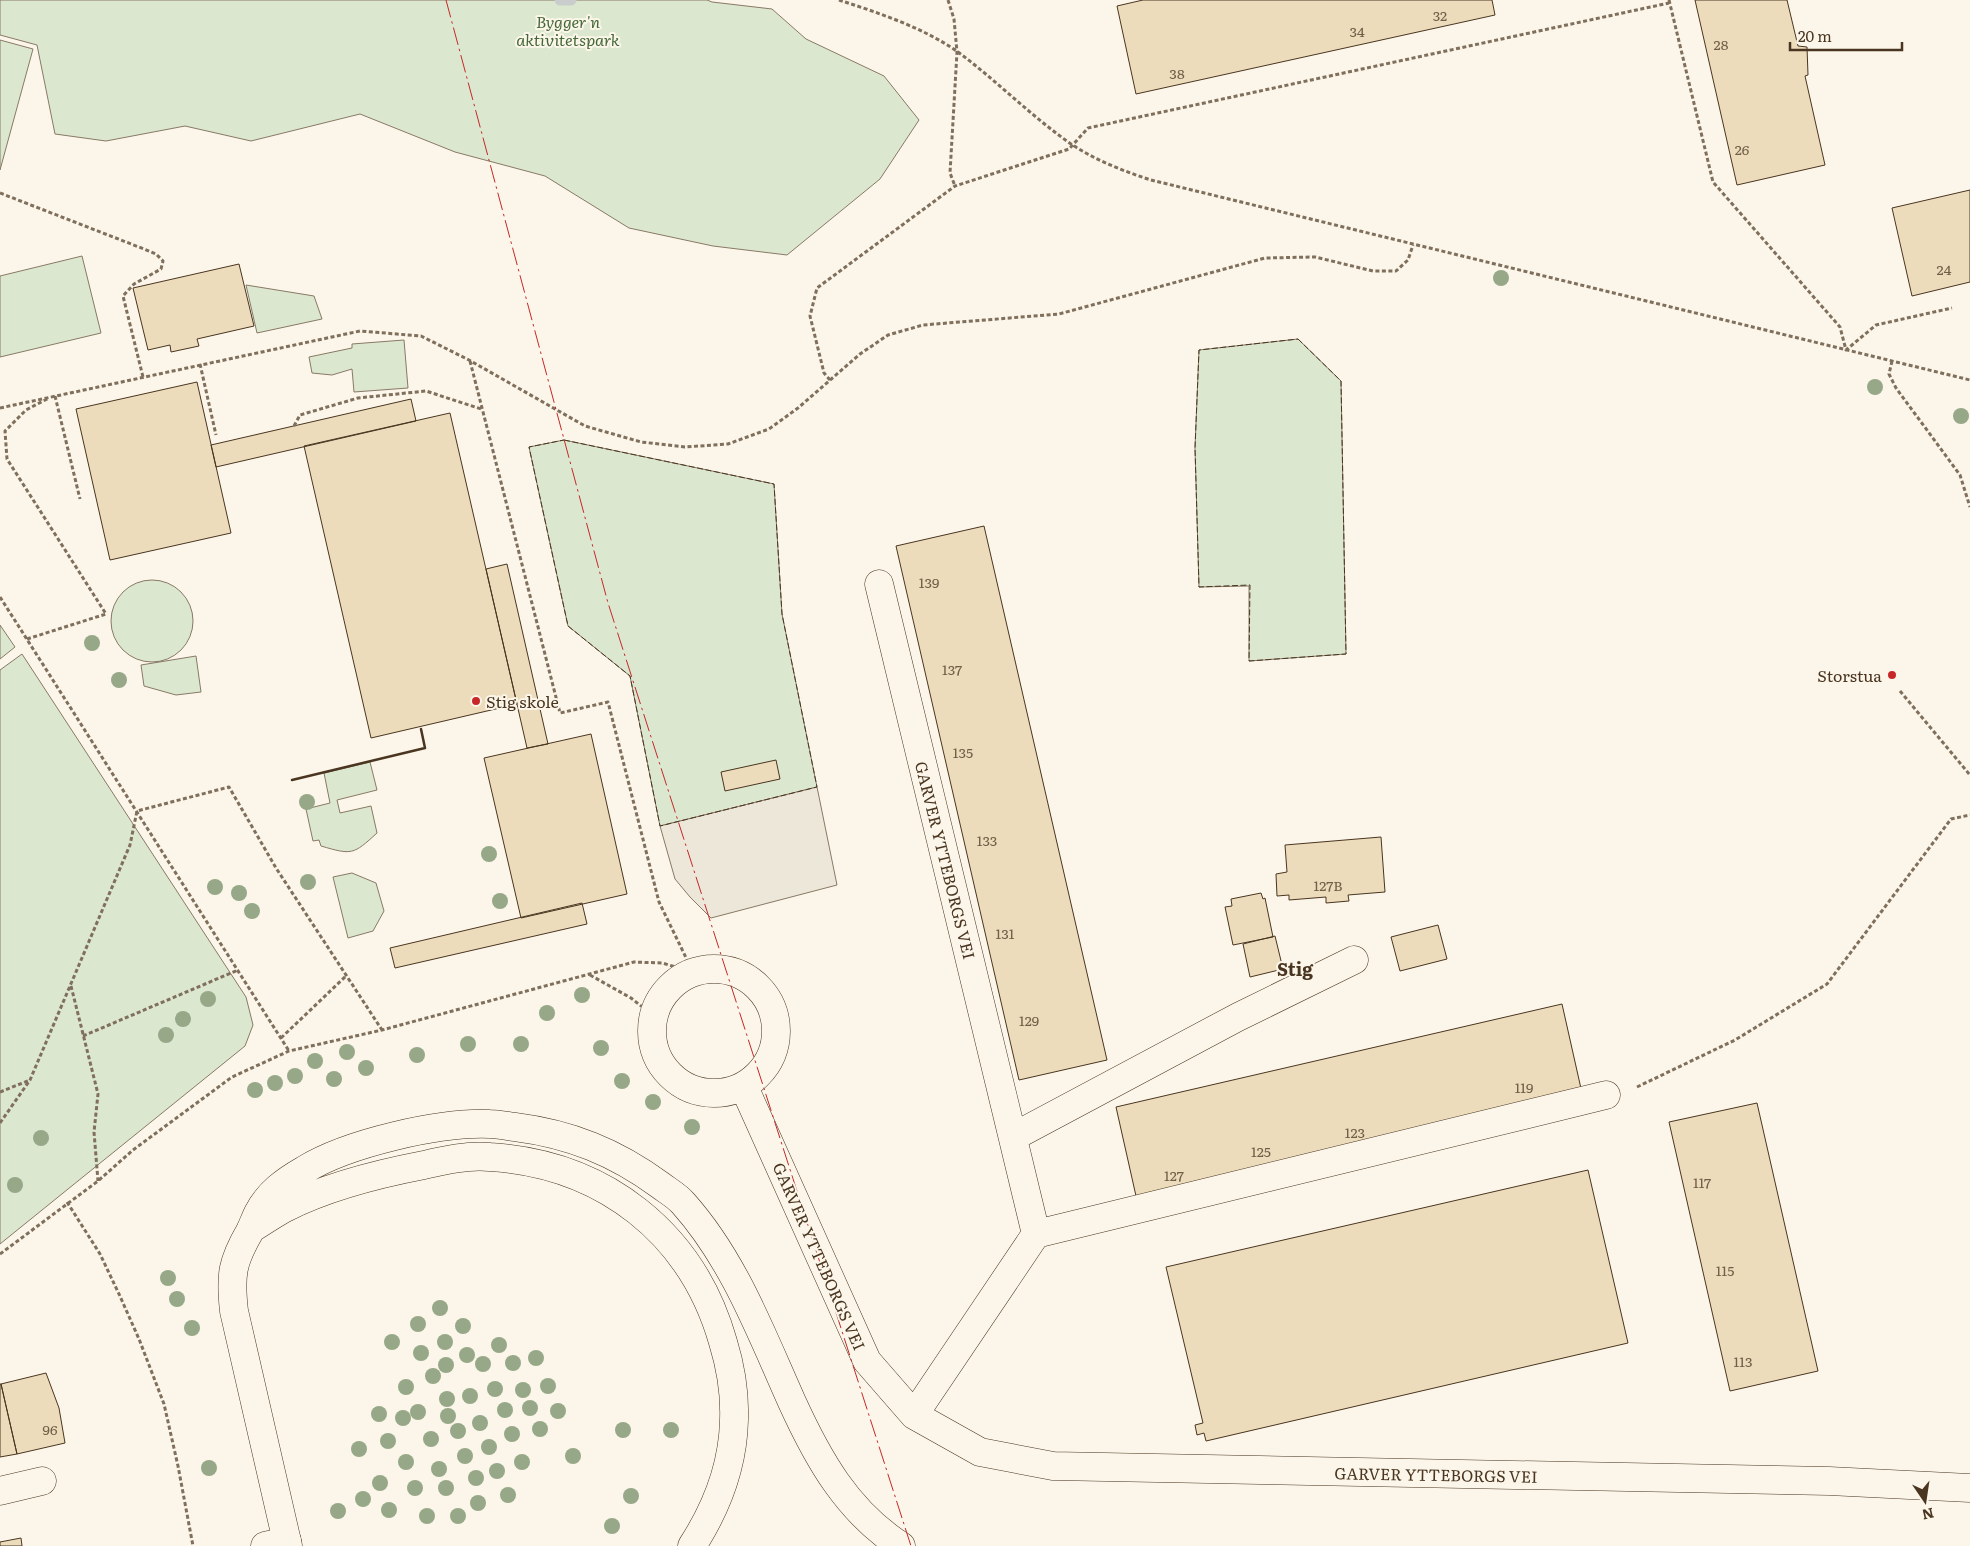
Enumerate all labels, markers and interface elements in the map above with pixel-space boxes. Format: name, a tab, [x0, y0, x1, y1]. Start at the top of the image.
house number: 32	[1433, 5, 1447, 25]
park label: Bygger'n aktivitetspark	[516, 9, 620, 51]
scale bar	[1790, 20, 1902, 52]
house number: 34	[1349, 21, 1365, 41]
text: 20 m	[1798, 24, 1832, 47]
house number: 28	[1714, 34, 1729, 54]
house number: 38	[1169, 63, 1185, 83]
house number: 26	[1735, 139, 1750, 159]
house number: 24	[1937, 259, 1952, 279]
house number: 139	[919, 572, 939, 592]
house number: 137	[942, 659, 962, 679]
place label: Storstua	[1817, 663, 1882, 687]
marker: Storstua	[1886, 669, 1898, 681]
place label: Stig skole	[486, 689, 559, 713]
marker: Stig skole	[470, 695, 482, 707]
house number: 135	[953, 742, 973, 762]
street label: GARVER YTTEBORGS VEI	[910, 759, 982, 961]
house number: 133	[977, 830, 997, 850]
house number: 127B	[1314, 875, 1343, 895]
house number: 131	[996, 923, 1015, 943]
district label: Stig	[1277, 955, 1314, 982]
house number: 129	[1019, 1010, 1039, 1030]
house number: 119	[1515, 1077, 1533, 1097]
house number: 123	[1345, 1122, 1365, 1142]
house number: 125	[1251, 1141, 1271, 1161]
street label: GARVER YTTEBORGS VEI	[768, 1158, 872, 1354]
house number: 127	[1164, 1165, 1184, 1185]
house number: 117	[1693, 1172, 1711, 1192]
house number: 115	[1716, 1260, 1734, 1280]
house number: 113	[1734, 1351, 1752, 1371]
house number: 96	[43, 1419, 58, 1439]
street label: GARVER YTTEBORGS VEI	[1334, 1460, 1538, 1488]
north arrow	[1900, 1476, 1950, 1526]
text: N	[1920, 1504, 1936, 1526]

